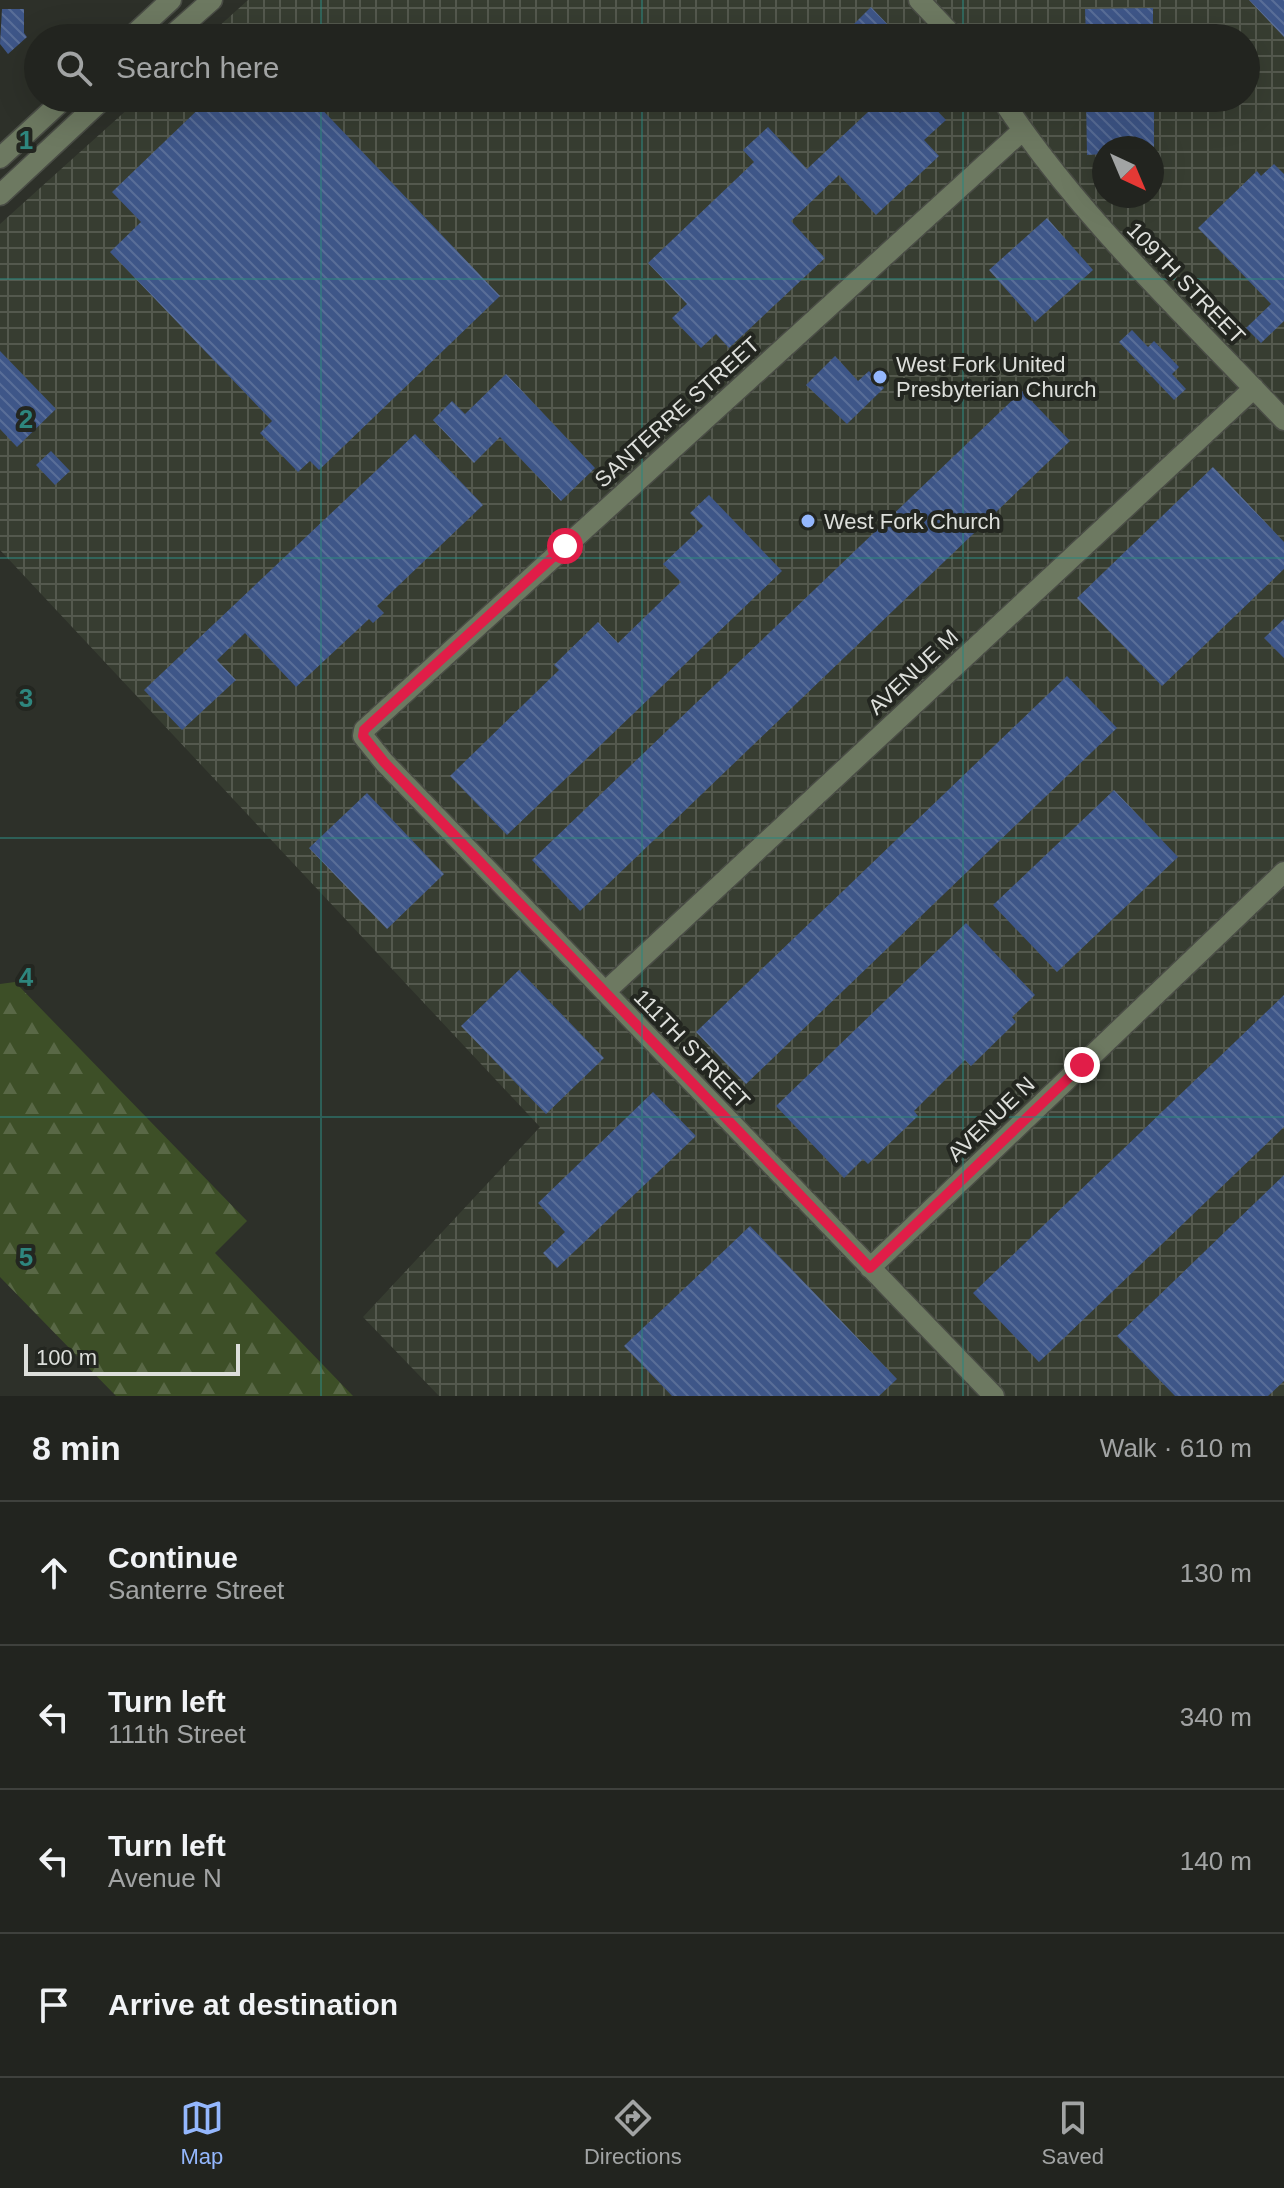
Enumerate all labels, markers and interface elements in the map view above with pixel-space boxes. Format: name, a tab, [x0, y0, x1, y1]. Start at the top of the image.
search box	[24, 24, 1260, 112]
icon: search	[52, 46, 96, 90]
text: Search here	[116, 51, 279, 84]
text: 1	[19, 125, 33, 155]
north arrow	[1092, 136, 1164, 208]
street label: 109TH STREET	[1122, 217, 1250, 349]
street label: SANTERRE STREET	[590, 332, 764, 492]
place label: West Fork United Presbyterian Church	[896, 352, 1097, 402]
marker: West Fork United Presbyterian Church	[871, 368, 889, 386]
text: 2	[19, 404, 33, 434]
place label: West Fork Church	[824, 509, 1001, 534]
marker: West Fork Church	[799, 512, 817, 530]
route start	[547, 528, 583, 564]
street label: AVENUE M	[863, 624, 963, 720]
text: 3	[19, 683, 33, 713]
text: 4	[19, 962, 34, 992]
street label: 111TH STREET	[629, 984, 755, 1114]
route end	[1064, 1047, 1100, 1083]
street label: AVENUE N	[942, 1072, 1040, 1166]
text: 5	[19, 1242, 33, 1272]
scale bar	[24, 1340, 240, 1376]
text: 100 m	[36, 1345, 97, 1370]
text: 8 min	[32, 1429, 121, 1467]
text: Walk · 610 m	[1100, 1433, 1252, 1463]
text: Continue	[108, 1541, 238, 1574]
icon: ahead	[32, 1551, 76, 1595]
text: 130 m	[1180, 1558, 1252, 1588]
text: Santerre Street	[108, 1575, 284, 1605]
text: Turn left	[108, 1685, 226, 1718]
icon: left	[32, 1695, 76, 1739]
text: 340 m	[1180, 1702, 1252, 1732]
text: 111th Street	[108, 1719, 246, 1749]
text: Turn left	[108, 1829, 226, 1862]
icon: left	[32, 1839, 76, 1883]
text: 140 m	[1180, 1846, 1252, 1876]
text: Avenue N	[108, 1863, 222, 1893]
icon: arrive	[32, 1983, 76, 2027]
text: Arrive at destination	[108, 1988, 398, 2021]
tab: Map	[180, 2096, 224, 2170]
tab: Directions	[584, 2096, 682, 2170]
tab: Saved	[1042, 2096, 1104, 2170]

